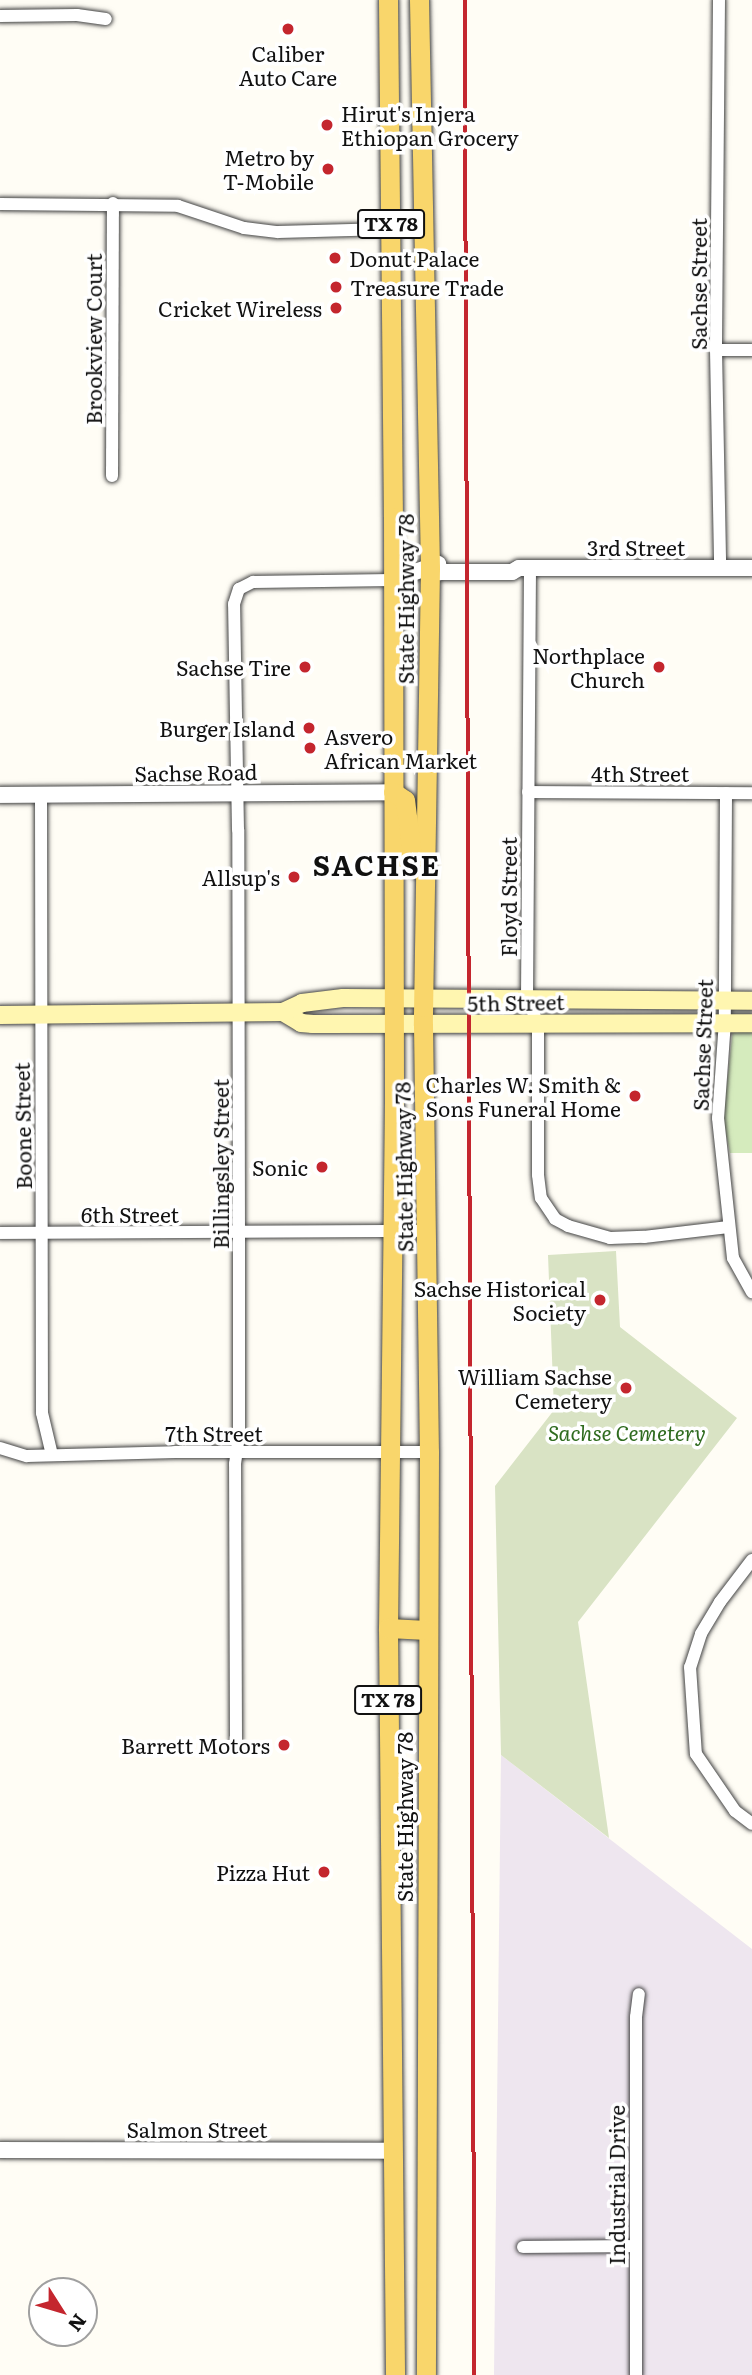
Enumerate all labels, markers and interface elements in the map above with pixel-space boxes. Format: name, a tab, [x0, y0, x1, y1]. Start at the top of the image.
marker: Caliber Auto Care	[280, 21, 296, 37]
place label: Caliber Auto Care	[239, 40, 337, 90]
place label: Hirut's Injera Ethiopan Grocery	[341, 100, 519, 150]
marker: Hirut's Injera Ethiopan Grocery	[319, 117, 335, 133]
place label: Metro by T-Mobile	[223, 144, 314, 194]
marker: Metro by T-Mobile	[320, 161, 336, 177]
road number: TX 78	[356, 208, 426, 240]
street label: Sachse Street	[685, 218, 711, 350]
place label: Donut Palace	[349, 245, 479, 271]
marker: Donut Palace	[327, 250, 343, 266]
street label: Brookview Court	[80, 253, 106, 425]
place label: Treasure Trade	[350, 274, 504, 300]
marker: Treasure Trade	[328, 279, 344, 295]
place label: Cricket Wireless	[158, 295, 322, 321]
marker: Cricket Wireless	[328, 300, 344, 316]
street label: State Highway 78	[392, 514, 418, 684]
street label: 3rd Street	[587, 534, 685, 560]
place label: Northplace Church	[532, 642, 645, 692]
place label: Sachse Tire	[176, 654, 291, 680]
marker: Sachse Tire	[297, 659, 313, 675]
marker: Northplace Church	[651, 659, 667, 675]
place label: Burger Island	[159, 715, 295, 741]
marker: Burger Island	[301, 720, 317, 736]
place label: Asvero African Market	[324, 723, 477, 773]
marker: Asvero African Market	[302, 740, 318, 756]
street label: Sachse Road	[134, 758, 258, 786]
street label: 4th Street	[591, 760, 689, 786]
street label: Floyd Street	[495, 837, 521, 957]
district label: SACHSE	[314, 847, 440, 881]
place label: Allsup's	[202, 864, 280, 890]
marker: Allsup's	[286, 869, 302, 885]
street label: Sachse Street	[687, 978, 717, 1112]
street label: 5th Street	[467, 989, 565, 1015]
street label: Boone Street	[8, 1062, 36, 1190]
place label: Charles W. Smith & Sons Funeral Home	[426, 1071, 621, 1121]
street label: Billingsley Street	[207, 1079, 233, 1249]
street label: State Highway 78	[389, 1082, 417, 1252]
marker: Charles W. Smith & Sons Funeral Home	[627, 1088, 643, 1104]
place label: Sonic	[252, 1154, 308, 1180]
marker: Sonic	[314, 1159, 330, 1175]
street label: 6th Street	[81, 1201, 179, 1227]
place label: Sachse Historical Society	[414, 1275, 586, 1325]
marker: Sachse Historical Society	[592, 1292, 608, 1308]
place label: William Sachse Cemetery	[458, 1363, 612, 1413]
marker: William Sachse Cemetery	[618, 1380, 634, 1396]
park label: Sachse Cemetery	[548, 1419, 706, 1445]
street label: 7th Street	[165, 1420, 263, 1446]
road number: TX 78	[353, 1684, 423, 1716]
place label: Barrett Motors	[121, 1732, 270, 1758]
street label: State Highway 78	[391, 1732, 417, 1902]
marker: Barrett Motors	[276, 1737, 292, 1753]
place label: Pizza Hut	[216, 1859, 310, 1885]
marker: Pizza Hut	[316, 1864, 332, 1880]
street label: Industrial Drive	[603, 2105, 629, 2265]
street label: Salmon Street	[126, 2116, 268, 2142]
north arrow	[28, 2277, 98, 2347]
text: N	[62, 2309, 94, 2338]

